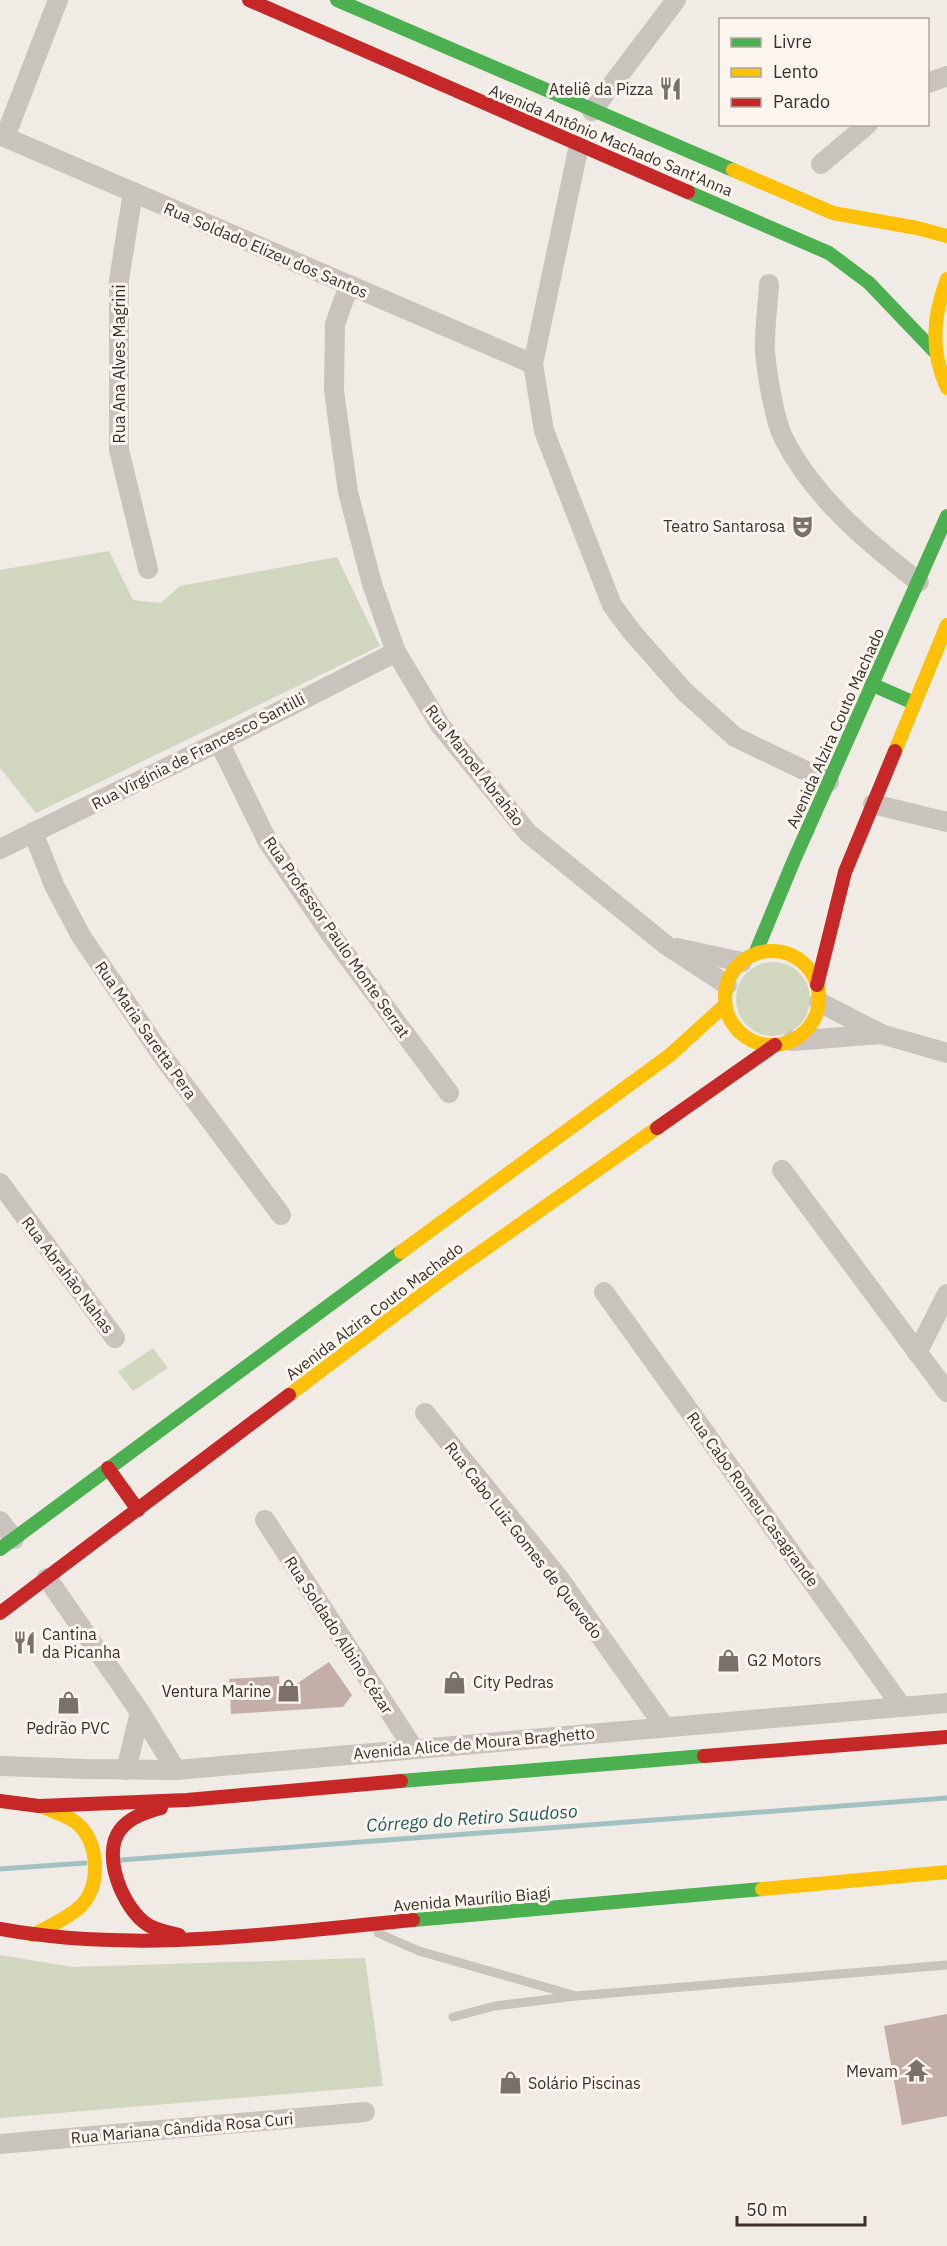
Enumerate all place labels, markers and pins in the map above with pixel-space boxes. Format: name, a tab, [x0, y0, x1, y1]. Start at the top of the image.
restaurant icon: Ateliê da Pizza	[658, 76, 684, 102]
place label: Ateliê da Pizza	[549, 79, 653, 99]
theatre icon: Teatro Santarosa	[790, 513, 816, 539]
place label: Teatro Santarosa	[663, 516, 785, 536]
place label: Cantina da Picanha	[42, 1624, 121, 1662]
restaurant icon: Cantina da Picanha	[11, 1630, 37, 1656]
shop icon: G2 Motors	[716, 1647, 742, 1673]
place label: G2 Motors	[747, 1650, 822, 1670]
shop icon: City Pedras	[442, 1669, 468, 1695]
place label: City Pedras	[473, 1672, 554, 1692]
shop icon: Ventura Marine	[276, 1678, 302, 1704]
place label: Ventura Marine	[162, 1681, 271, 1701]
shop icon: Pedrão PVC	[55, 1690, 81, 1716]
place label: Pedrão PVC	[26, 1718, 110, 1738]
temple icon: Mevam	[903, 2058, 929, 2084]
place label: Mevam	[846, 2061, 898, 2081]
shop icon: Solário Piscinas	[497, 2070, 523, 2096]
place label: Solário Piscinas	[528, 2073, 641, 2093]

